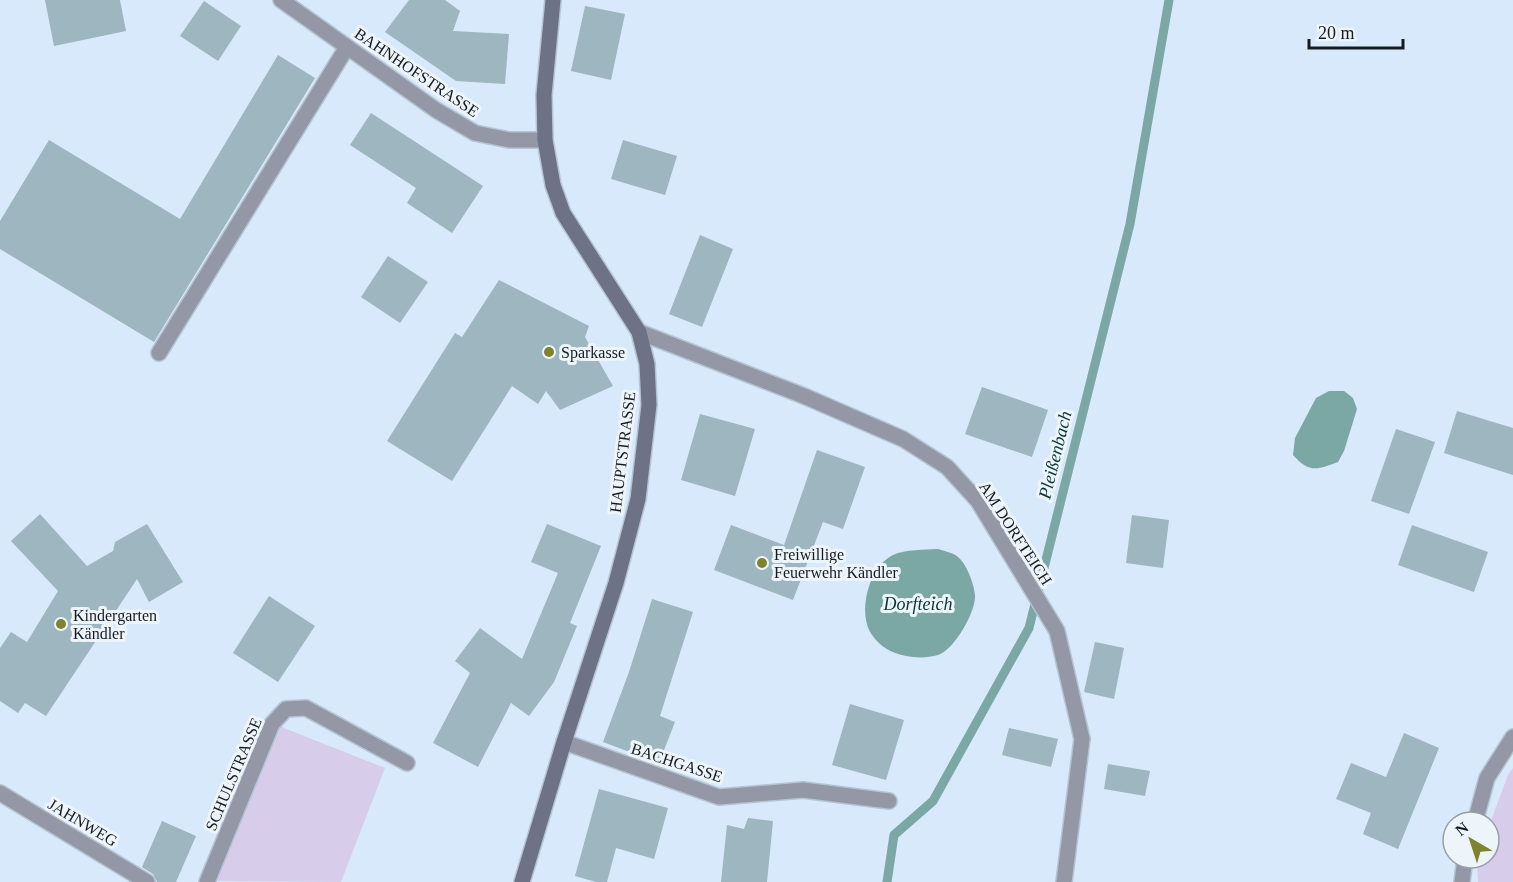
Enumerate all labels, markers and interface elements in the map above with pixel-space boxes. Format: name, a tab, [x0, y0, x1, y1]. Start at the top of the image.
scale bar	[1309, 12, 1404, 50]
text: 20 m	[1318, 23, 1355, 43]
street label: BAHNHOFSTRASSE	[352, 25, 482, 120]
place label: Sparkasse	[561, 344, 625, 362]
marker: Sparkasse	[542, 345, 556, 359]
street label: HAUPTSTRASSE	[607, 391, 638, 514]
water label: Pleißenbach	[1034, 409, 1076, 502]
street label: AM DORFTEICH	[976, 479, 1056, 588]
place label: Freiwillige Feuerwehr Kändler	[774, 546, 899, 581]
marker: Freiwillige Feuerwehr Kändler	[755, 556, 769, 570]
water label: Dorfteich	[883, 594, 953, 614]
place label: Kindergarten Kändler	[73, 607, 157, 642]
marker: Kindergarten Kändler	[54, 617, 68, 631]
street label: SCHULSTRASSE	[202, 715, 265, 833]
street label: BACHGASSE	[629, 740, 725, 785]
street label: JAHNWEG	[45, 795, 121, 850]
north arrow	[1441, 810, 1501, 870]
text: N	[1452, 818, 1472, 839]

